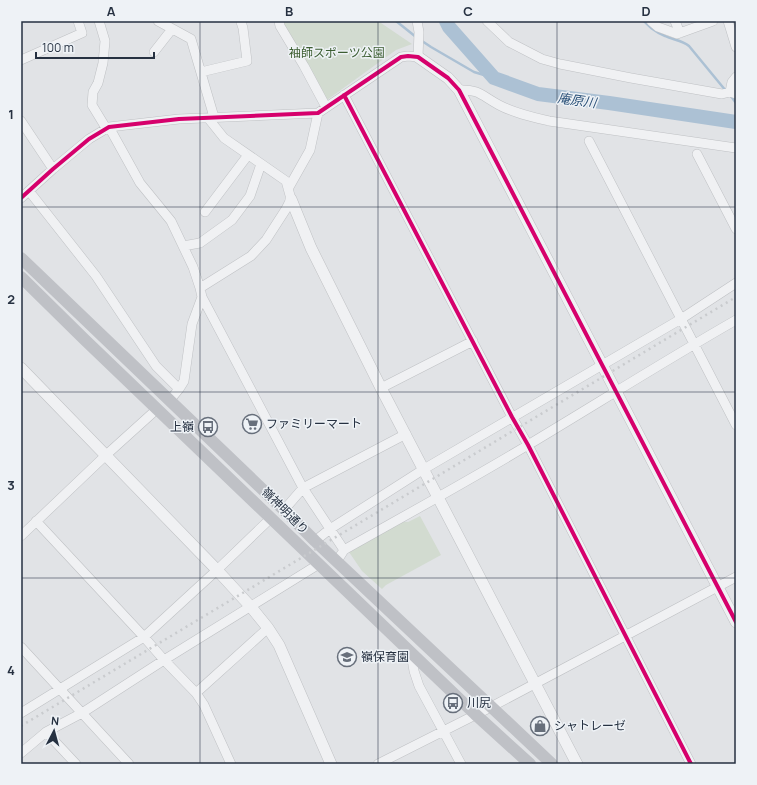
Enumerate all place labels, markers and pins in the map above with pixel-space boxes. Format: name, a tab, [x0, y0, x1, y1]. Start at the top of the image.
supermarket icon: ファミリーマート	[241, 413, 263, 435]
place label: ファミリーマート	[266, 415, 362, 432]
bus stop icon: 上嶺	[197, 416, 219, 438]
place label: 上嶺	[170, 418, 194, 435]
school or university icon: 嶺保育園	[336, 646, 358, 668]
place label: 嶺保育園	[361, 648, 409, 665]
bus stop icon: 川尻	[442, 692, 464, 714]
place label: 川尻	[467, 694, 491, 711]
shop icon: シャトレーゼ	[529, 715, 551, 737]
place label: シャトレーゼ	[554, 717, 626, 734]

